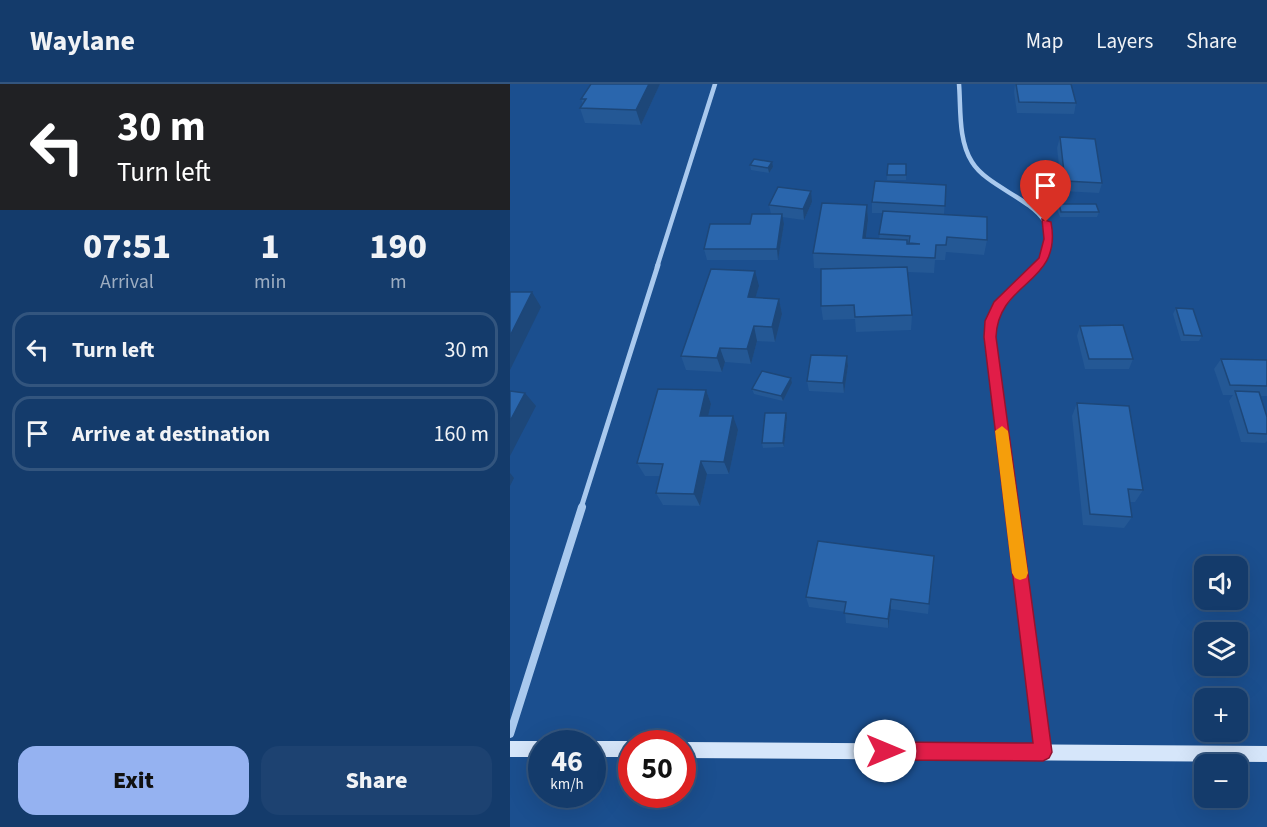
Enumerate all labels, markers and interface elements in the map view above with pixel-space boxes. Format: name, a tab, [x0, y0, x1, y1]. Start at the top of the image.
text: Waylane	[30, 21, 135, 61]
text: Map	[1026, 26, 1063, 56]
text: Layers	[1096, 26, 1153, 56]
text: Share	[1186, 26, 1237, 56]
text: 30 m	[117, 97, 206, 157]
icon: left	[18, 108, 96, 186]
text: Turn left	[117, 153, 211, 192]
pin	[1020, 160, 1071, 222]
icon: arrive	[1029, 169, 1062, 202]
text: 07:51	[83, 221, 171, 272]
text: 1	[261, 221, 280, 272]
text: 190	[369, 221, 427, 272]
text: Arrival	[100, 268, 154, 296]
text: min	[254, 268, 286, 296]
text: m	[390, 268, 406, 296]
icon: left	[21, 333, 54, 366]
text: Turn left	[72, 334, 154, 366]
text: 30 m	[444, 334, 489, 366]
icon: arrive	[21, 417, 54, 450]
text: Arrive at destination	[72, 418, 270, 450]
text: 160 m	[434, 418, 489, 450]
map controls	[1194, 556, 1248, 808]
button: sound	[1194, 556, 1248, 610]
button: layers	[1194, 622, 1248, 676]
button: +	[1194, 688, 1248, 742]
position arrow	[853, 719, 917, 783]
speed limit sign: 50	[618, 730, 696, 808]
text: 46	[551, 740, 583, 783]
button: Exit	[18, 746, 249, 815]
button: Share	[261, 746, 492, 815]
button: −	[1194, 754, 1248, 808]
text: km/h	[550, 774, 584, 795]

